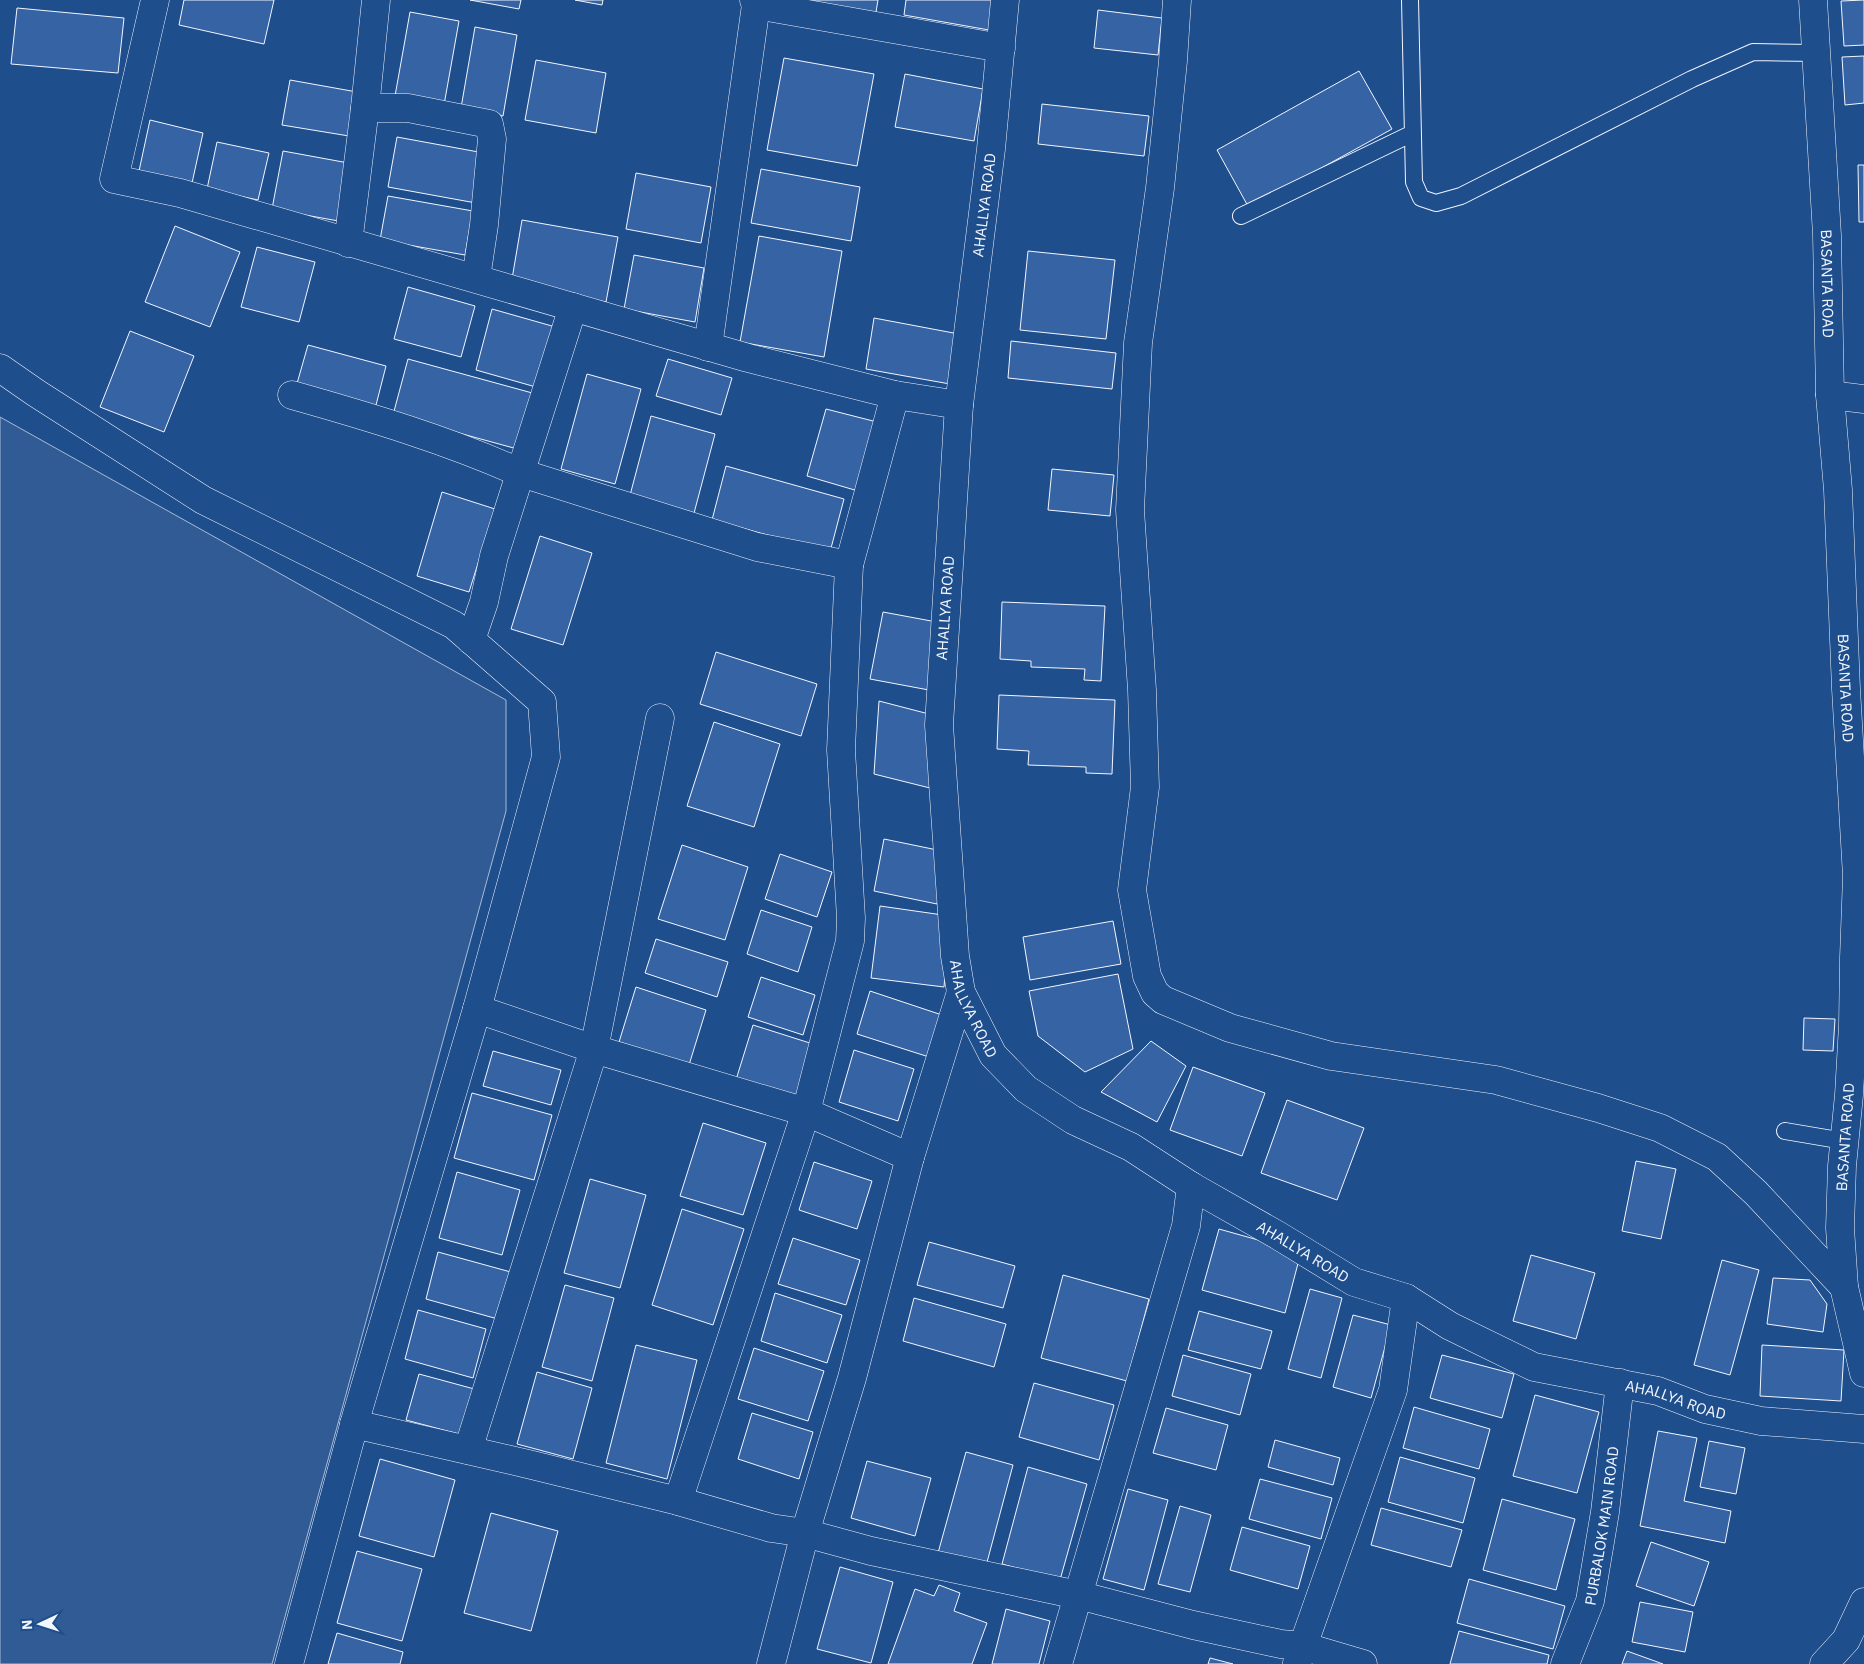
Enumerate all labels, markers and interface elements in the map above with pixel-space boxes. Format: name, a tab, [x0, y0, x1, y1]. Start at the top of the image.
street label: AHALLYA ROAD	[968, 152, 1000, 258]
street label: BASANTA ROAD	[1817, 229, 1838, 338]
street label: AHALLYA ROAD	[932, 555, 958, 661]
street label: BASANTA ROAD	[1834, 633, 1859, 743]
street label: AHALLYA ROAD	[946, 958, 1002, 1060]
street label: BASANTA ROAD	[1832, 1082, 1858, 1192]
street label: AHALLYA ROAD	[1254, 1216, 1353, 1286]
street label: AHALLYA ROAD	[1624, 1375, 1728, 1423]
street label: PURBALOK MAIN ROAD	[1580, 1445, 1622, 1607]
north arrow	[15, 1599, 65, 1649]
text: N	[18, 1619, 36, 1631]

